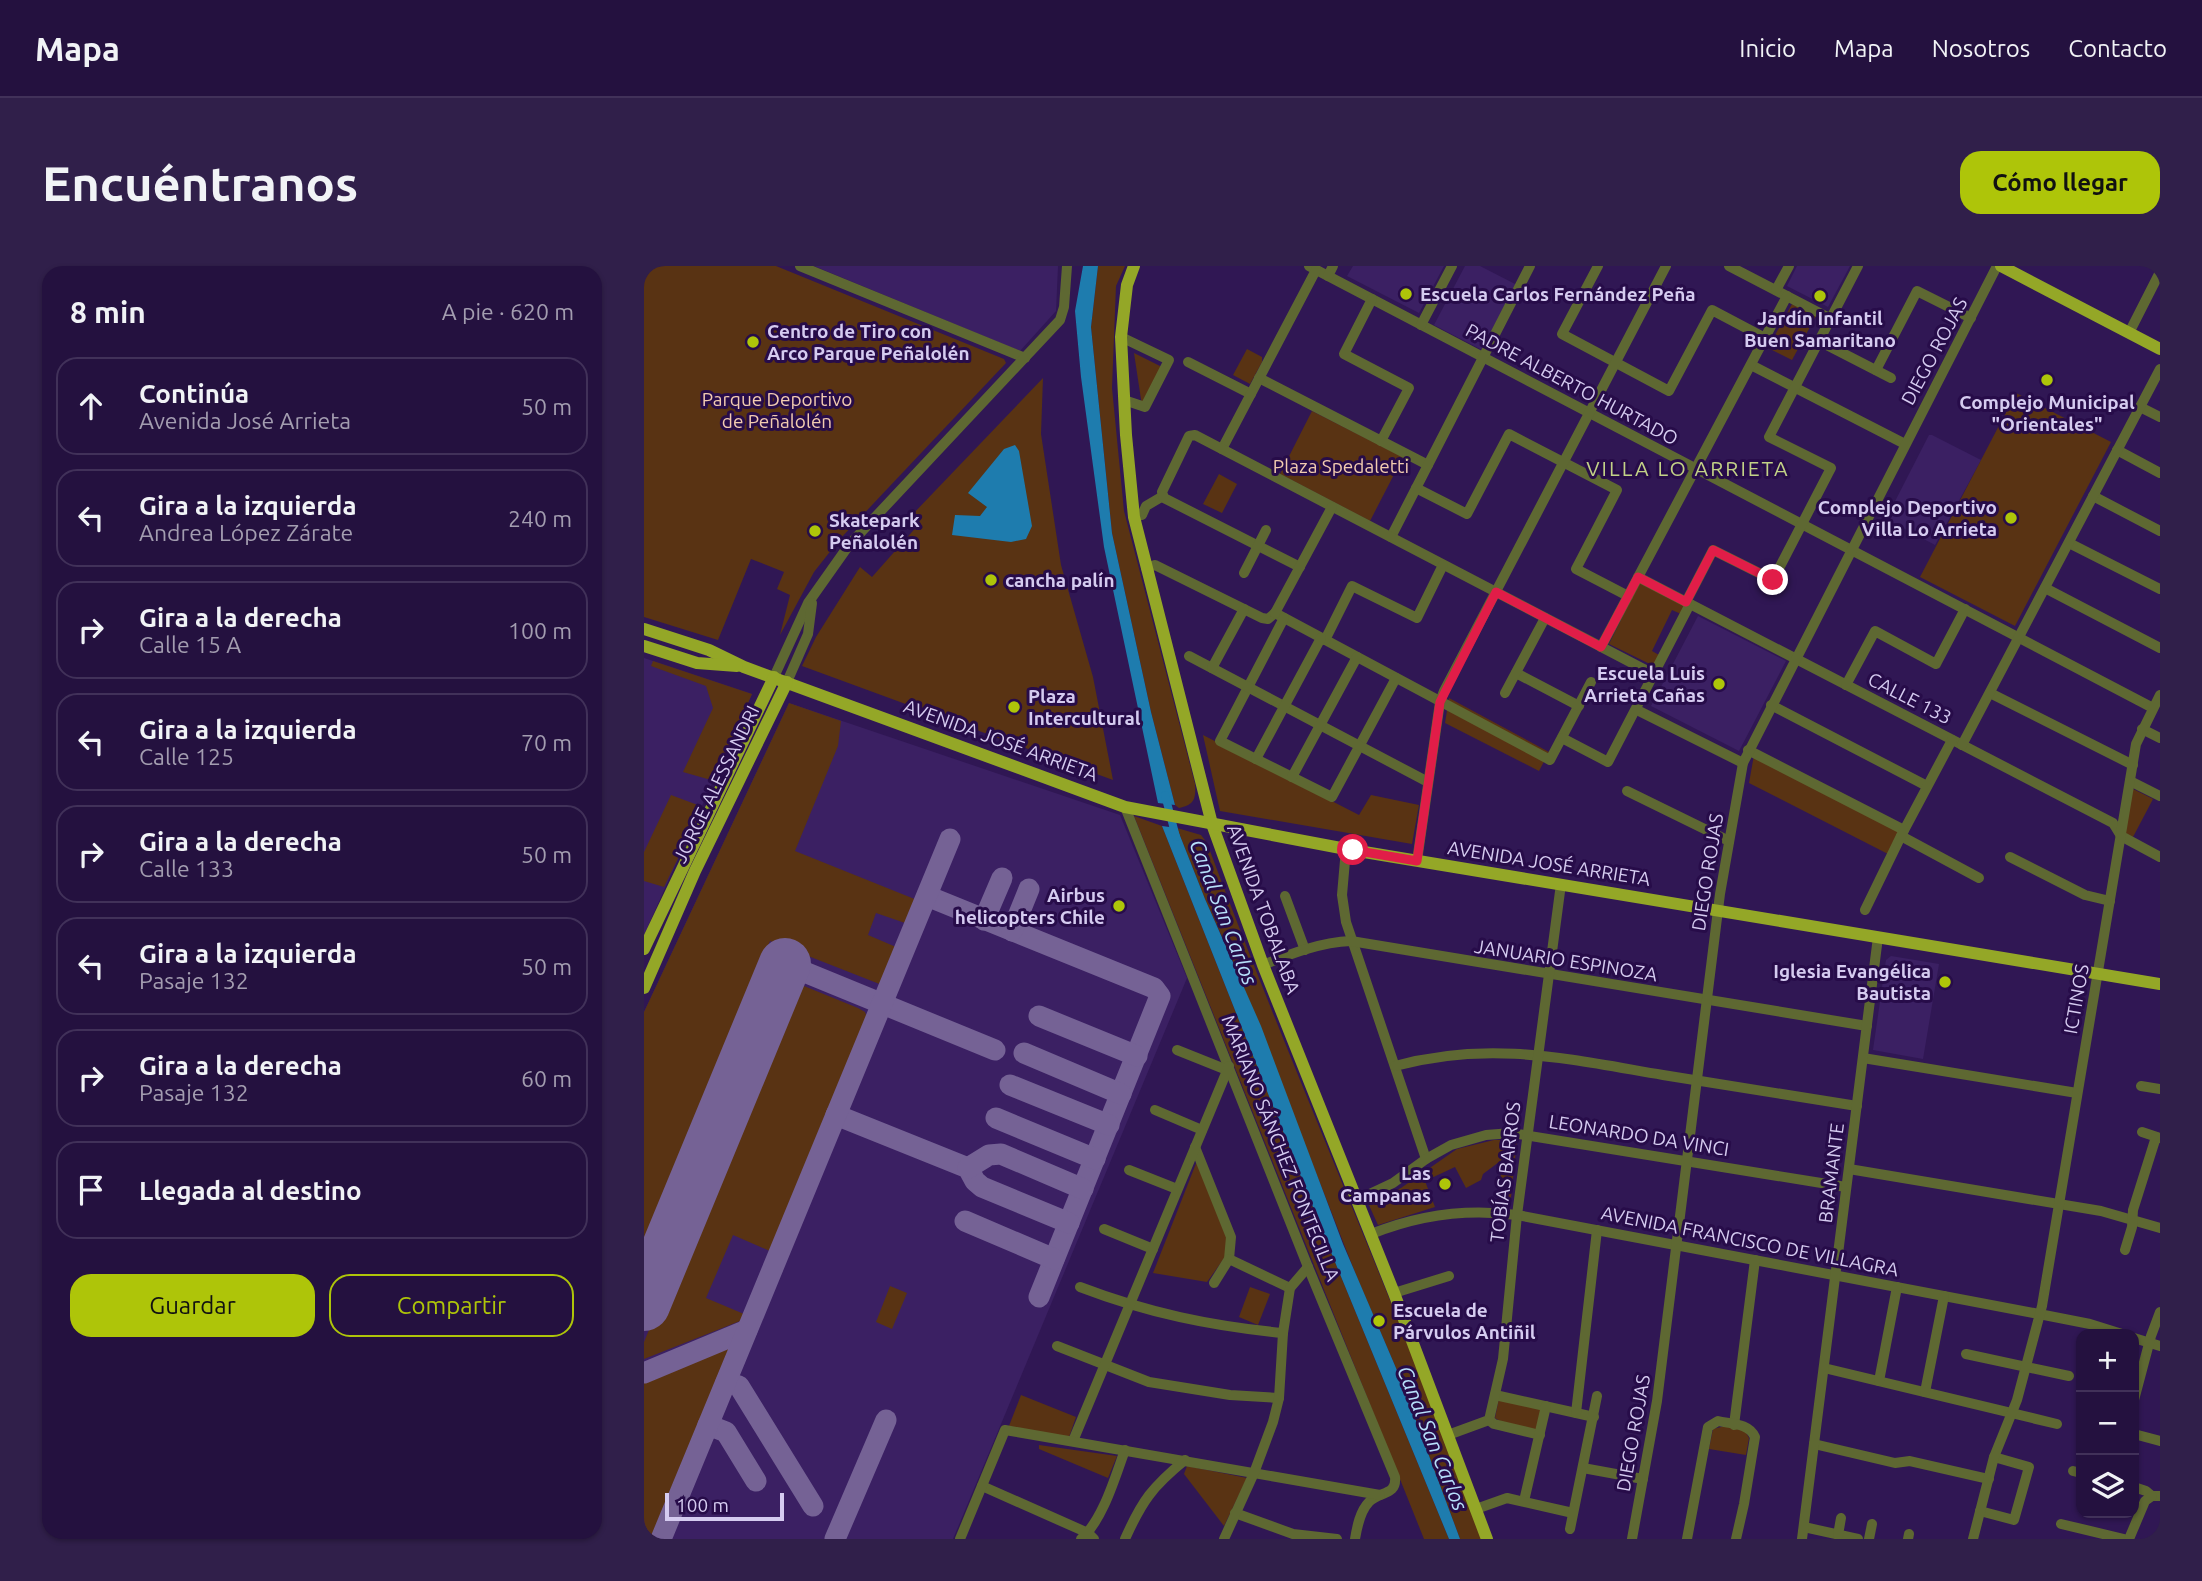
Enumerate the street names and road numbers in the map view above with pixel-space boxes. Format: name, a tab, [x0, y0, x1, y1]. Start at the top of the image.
street label: DIEGO ROJAS	[1896, 293, 1972, 408]
street label: PADRE ALBERTO HURTADO	[1462, 319, 1682, 449]
street label: CALLE 133	[1864, 668, 1956, 728]
street label: AVENIDA JOSÉ ARRIETA	[901, 695, 1102, 786]
street label: JORGE ALESSANDRI	[668, 702, 764, 866]
street label: DIEGO ROJAS	[1687, 812, 1727, 932]
street label: AVENIDA TOBALABA	[1223, 821, 1305, 997]
street label: AVENIDA JOSÉ ARRIETA	[1446, 836, 1653, 890]
street label: JANUARIO ESPINOZA	[1473, 935, 1660, 985]
street label: ICTINOS	[2059, 962, 2093, 1036]
street label: MARIANO SÁNCHEZ FONTECILLA	[1217, 1012, 1345, 1285]
street label: TOBÍAS BARROS	[1485, 1100, 1525, 1244]
street label: LEONARDO DA VINCI	[1547, 1110, 1731, 1160]
street label: BRAMANTE	[1814, 1122, 1848, 1224]
street label: AVENIDA FRANCISCO DE VILLAGRA	[1599, 1201, 1901, 1281]
street label: DIEGO ROJAS	[1612, 1373, 1654, 1493]

